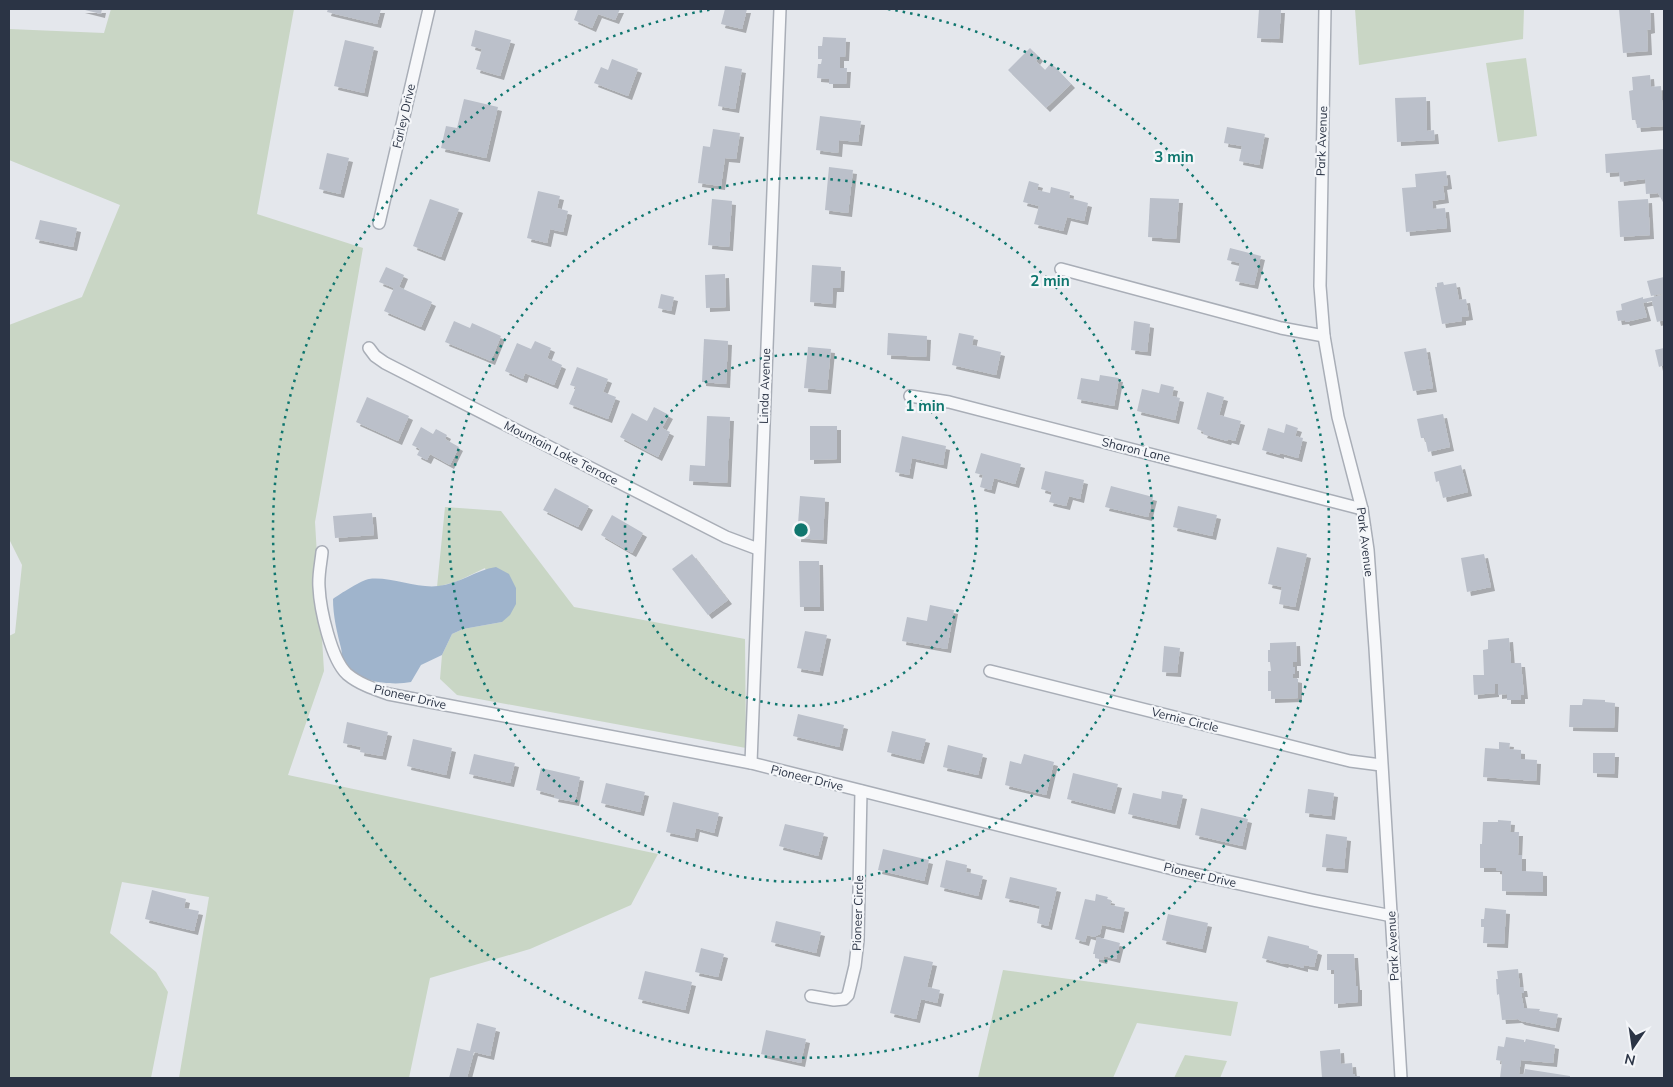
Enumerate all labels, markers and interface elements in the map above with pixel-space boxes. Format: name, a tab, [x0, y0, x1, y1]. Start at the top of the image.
street label: Farley Drive	[389, 82, 418, 150]
street label: Park Avenue	[1313, 106, 1330, 176]
text: 3 min	[1154, 147, 1194, 166]
text: 2 min	[1030, 271, 1070, 290]
street label: Linda Avenue	[756, 348, 773, 424]
text: 1 min	[905, 396, 945, 415]
street label: Mountain Lake Terrace	[502, 417, 621, 488]
street label: Sharon Lane	[1100, 434, 1172, 465]
street label: Park Avenue	[1354, 506, 1377, 578]
centre of rings	[792, 521, 810, 539]
street label: Pioneer Drive	[372, 681, 448, 712]
street label: Vernie Circle	[1150, 704, 1220, 735]
street label: Pioneer Drive	[769, 761, 845, 794]
street label: Pioneer Drive	[1162, 859, 1238, 890]
street label: Pioneer Circle	[849, 875, 866, 951]
street label: Park Avenue	[1383, 911, 1402, 981]
north arrow	[1608, 1022, 1658, 1072]
text: N	[1623, 1050, 1637, 1070]

